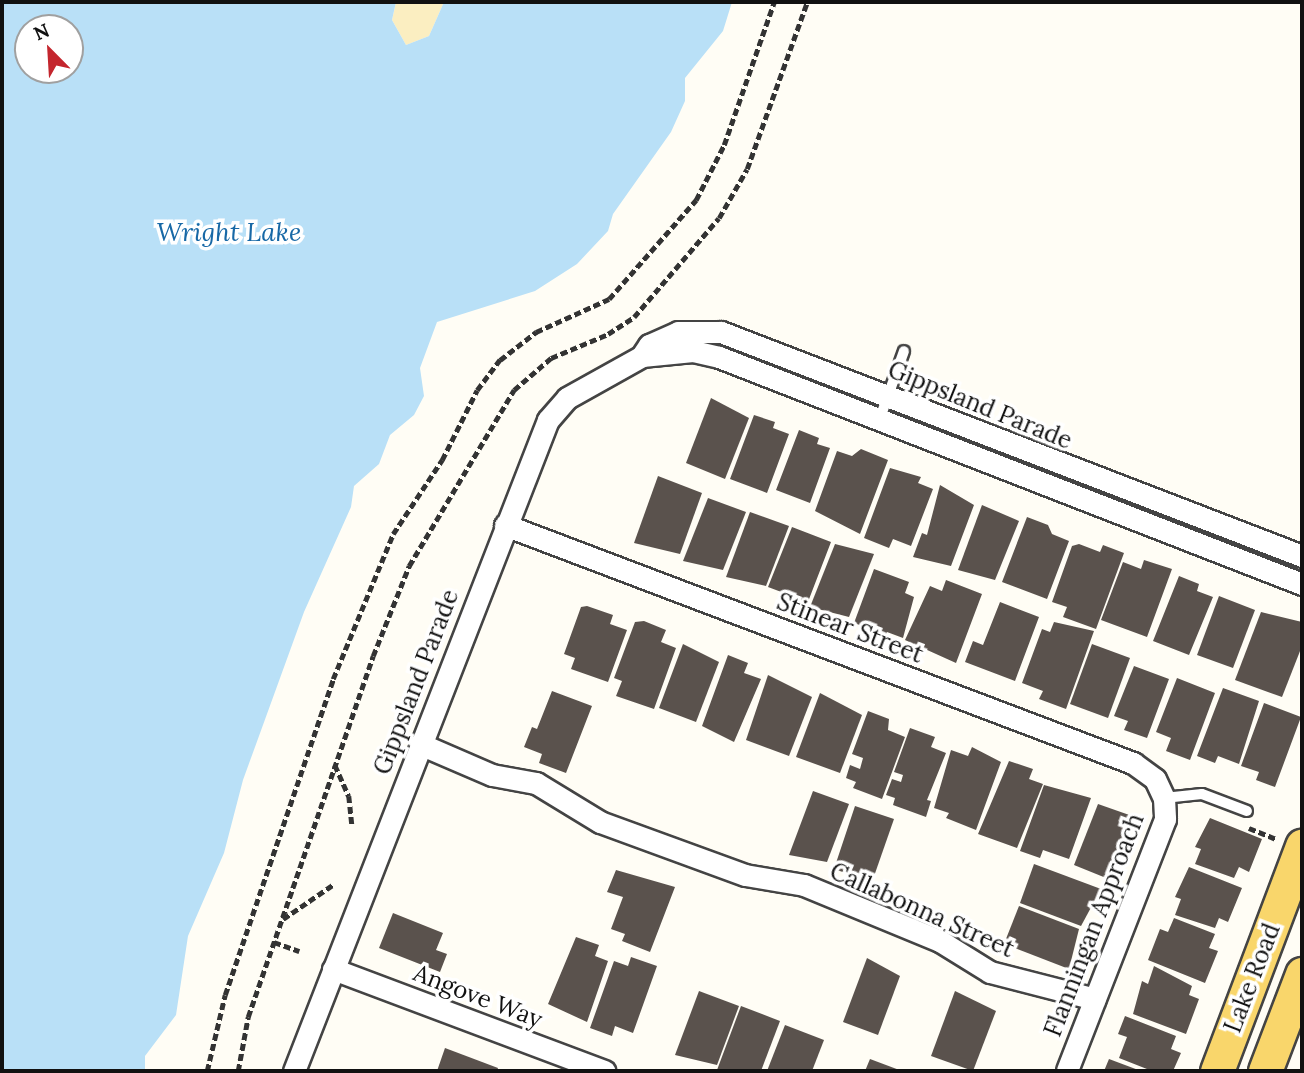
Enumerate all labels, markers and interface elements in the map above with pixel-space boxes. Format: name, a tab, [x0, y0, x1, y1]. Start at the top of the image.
north arrow	[14, 14, 84, 84]
text: N	[30, 18, 53, 46]
water label: Wright Lake	[157, 216, 301, 248]
street label: Gippsland Parade	[884, 355, 1076, 455]
street label: Gippsland Parade	[367, 586, 465, 778]
street label: Stinear Street	[773, 587, 927, 669]
street label: Flanningan Approach	[1038, 809, 1150, 1041]
street label: Callabonna Street	[825, 856, 1019, 964]
street label: Lake Road	[1218, 919, 1286, 1037]
street label: Angove Way	[409, 958, 547, 1034]

